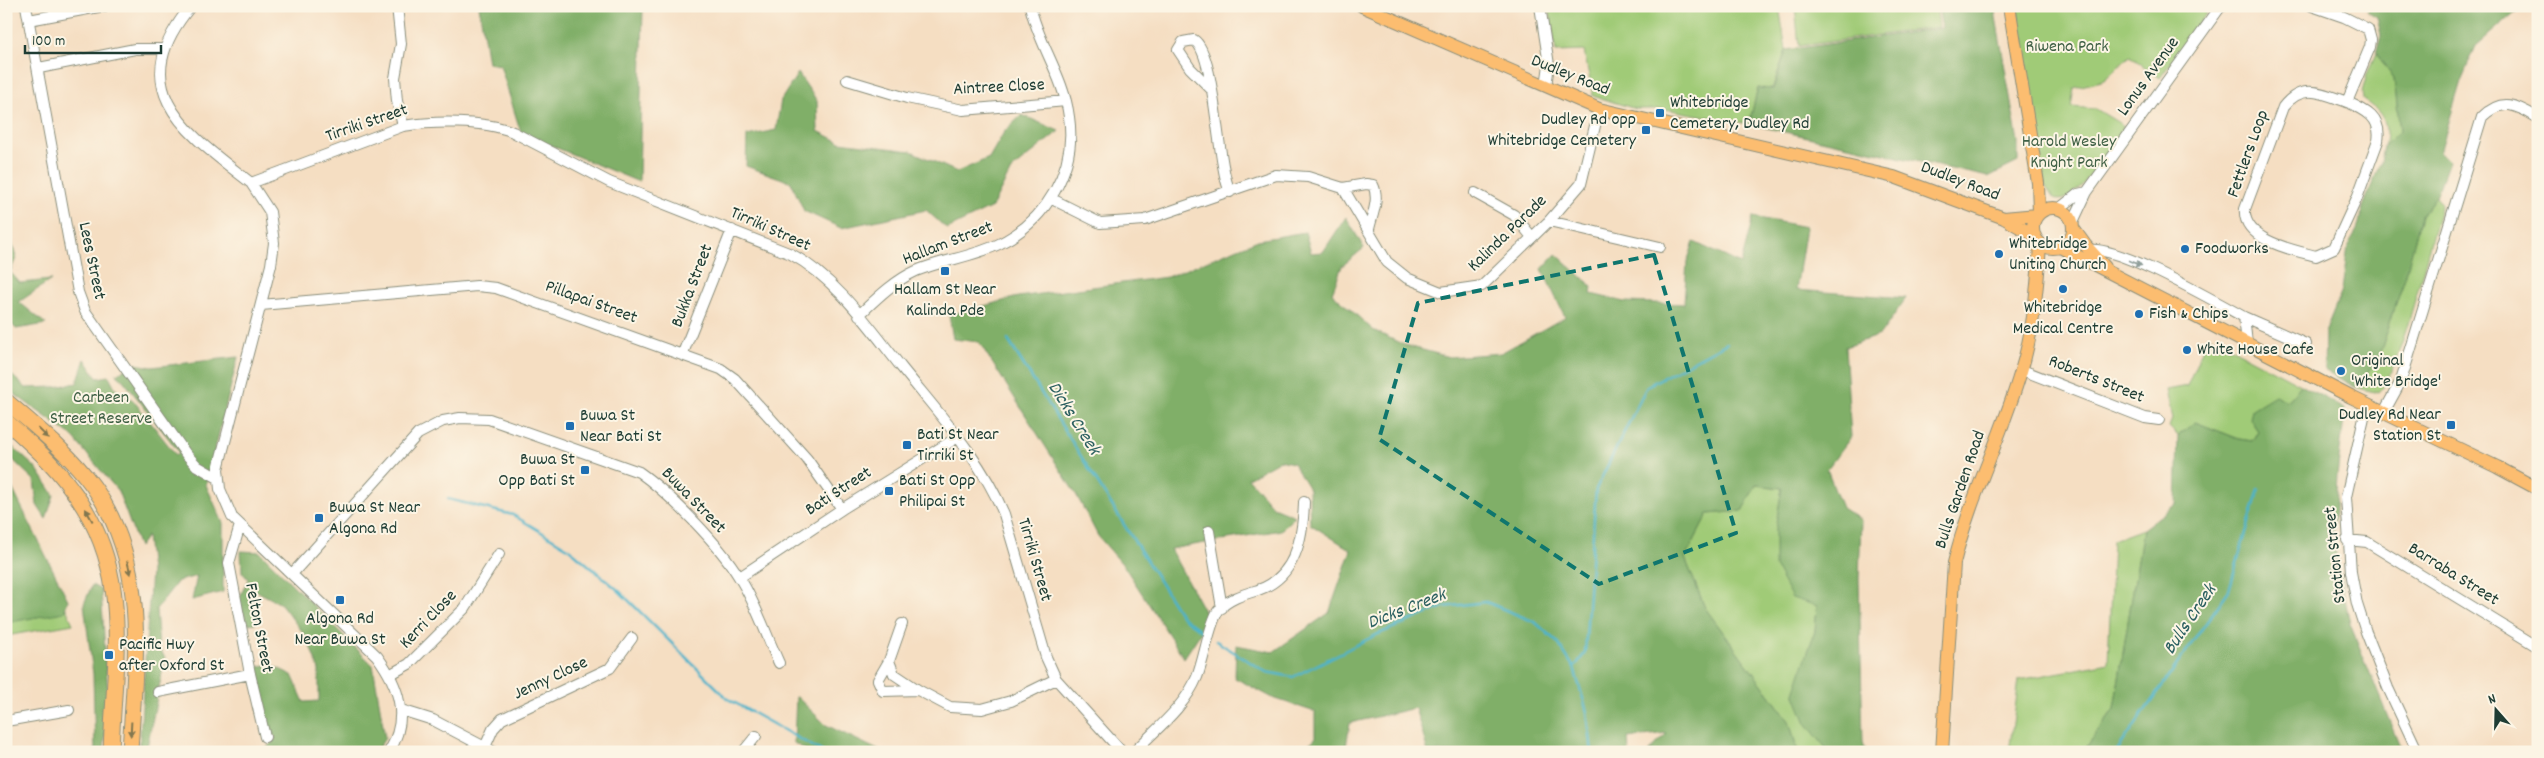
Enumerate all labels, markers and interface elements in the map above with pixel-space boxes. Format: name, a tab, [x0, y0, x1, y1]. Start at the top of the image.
scale bar	[25, 22, 161, 54]
text: 100 m	[32, 31, 65, 53]
street label: Lonus Avenue	[2112, 32, 2186, 122]
park label: Riwena Park	[2025, 35, 2109, 60]
street label: Dudley Road	[1527, 49, 1613, 103]
street label: Aintree Close	[953, 73, 1045, 103]
place label: Whitebridge Cemetery, Dudley Rd	[1670, 91, 1809, 137]
street label: Tirriki Street	[322, 98, 412, 150]
marker: Whitebridge Cemetery, Dudley Rd	[1654, 107, 1666, 119]
street label: Fettlers Loop	[2222, 107, 2276, 201]
place label: Dudley Rd opp Whitebridge Cemetery	[1488, 108, 1637, 154]
marker: Dudley Rd opp Whitebridge Cemetery	[1640, 124, 1652, 136]
park label: Harold Wesley Knight Park	[2022, 130, 2117, 176]
street label: Dudley Road	[1917, 155, 2003, 209]
street label: Kalinda Parade	[1463, 190, 1553, 278]
street label: Tirriki Street	[726, 201, 815, 259]
street label: Hallam Street	[899, 215, 997, 273]
street label: Lees Street	[71, 220, 111, 302]
place label: Whitebridge Uniting Church	[2009, 232, 2107, 278]
place label: Foodworks	[2195, 237, 2269, 262]
street label: Bukka Street	[666, 240, 720, 331]
marker: Foodworks	[2179, 243, 2191, 255]
marker: Whitebridge Uniting Church	[1993, 248, 2005, 260]
one-way arrow	[2128, 259, 2142, 267]
marker: Hallam St Near Kalinda Pde	[939, 265, 951, 277]
street label: Pillapai Street	[541, 275, 641, 331]
place label: Hallam St Near Kalinda Pde	[894, 278, 996, 324]
marker: Whitebridge Medical Centre	[2057, 283, 2069, 295]
place label: Whitebridge Medical Centre	[2013, 296, 2113, 342]
place label: Fish & Chips	[2149, 302, 2229, 327]
marker: Fish & Chips	[2133, 308, 2145, 320]
place label: White House Cafe	[2197, 338, 2314, 363]
marker: White House Cafe	[2181, 344, 2193, 356]
street label: Roberts Street	[2044, 349, 2148, 411]
place label: Original 'White Bridge'	[2351, 349, 2441, 395]
marker: Original 'White Bridge'	[2335, 365, 2347, 377]
water label: Dicks Creek	[1040, 377, 1107, 463]
park label: Carbeen Street Reserve	[50, 386, 152, 432]
place label: Dudley Rd Near Station St	[2339, 403, 2441, 449]
place label: Buwa St Near Bati St	[580, 404, 662, 450]
marker: Dudley Rd Near Station St	[2445, 419, 2457, 431]
marker: Buwa St Near Bati St	[564, 420, 576, 432]
place label: Bati St Near Tirriki St	[917, 423, 999, 469]
one-way arrow	[36, 427, 48, 439]
street label: Bulls Garden Road	[1929, 428, 1993, 552]
marker: Bati St Near Tirriki St	[901, 439, 913, 451]
place label: Buwa St Opp Bati St	[498, 448, 575, 494]
street label: Bati Street	[801, 461, 877, 523]
street label: Buwa Street	[655, 462, 731, 540]
marker: Buwa St Opp Bati St	[579, 464, 591, 476]
place label: Bati St Opp Philipai St	[899, 469, 976, 515]
marker: Bati St Opp Philipai St	[883, 485, 895, 497]
place label: Buwa St Near Algona Rd	[329, 496, 420, 542]
street label: Station Street	[2318, 505, 2354, 605]
one-way arrow	[85, 508, 93, 523]
marker: Buwa St Near Algona Rd	[313, 512, 325, 524]
street label: Tirriki Street	[1010, 515, 1058, 605]
street label: Barraba Street	[2403, 537, 2504, 613]
one-way arrow	[125, 560, 133, 575]
water label: Bulls Creek	[2158, 578, 2226, 661]
street label: Felton Street	[237, 581, 279, 675]
water label: Dicks Creek	[1364, 582, 1452, 637]
street label: Kerri Close	[394, 585, 464, 655]
marker: Algona Rd Near Buwa St	[334, 594, 346, 606]
place label: Algona Rd Near Buwa St	[294, 607, 386, 653]
place label: Pacific Hwy after Oxford St	[119, 633, 225, 679]
marker: Pacific Hwy after Oxford St	[103, 649, 115, 661]
street label: Jenny Close	[510, 651, 592, 707]
north arrow	[2472, 686, 2522, 736]
text: N	[2486, 689, 2499, 710]
one-way arrow	[127, 722, 135, 738]

